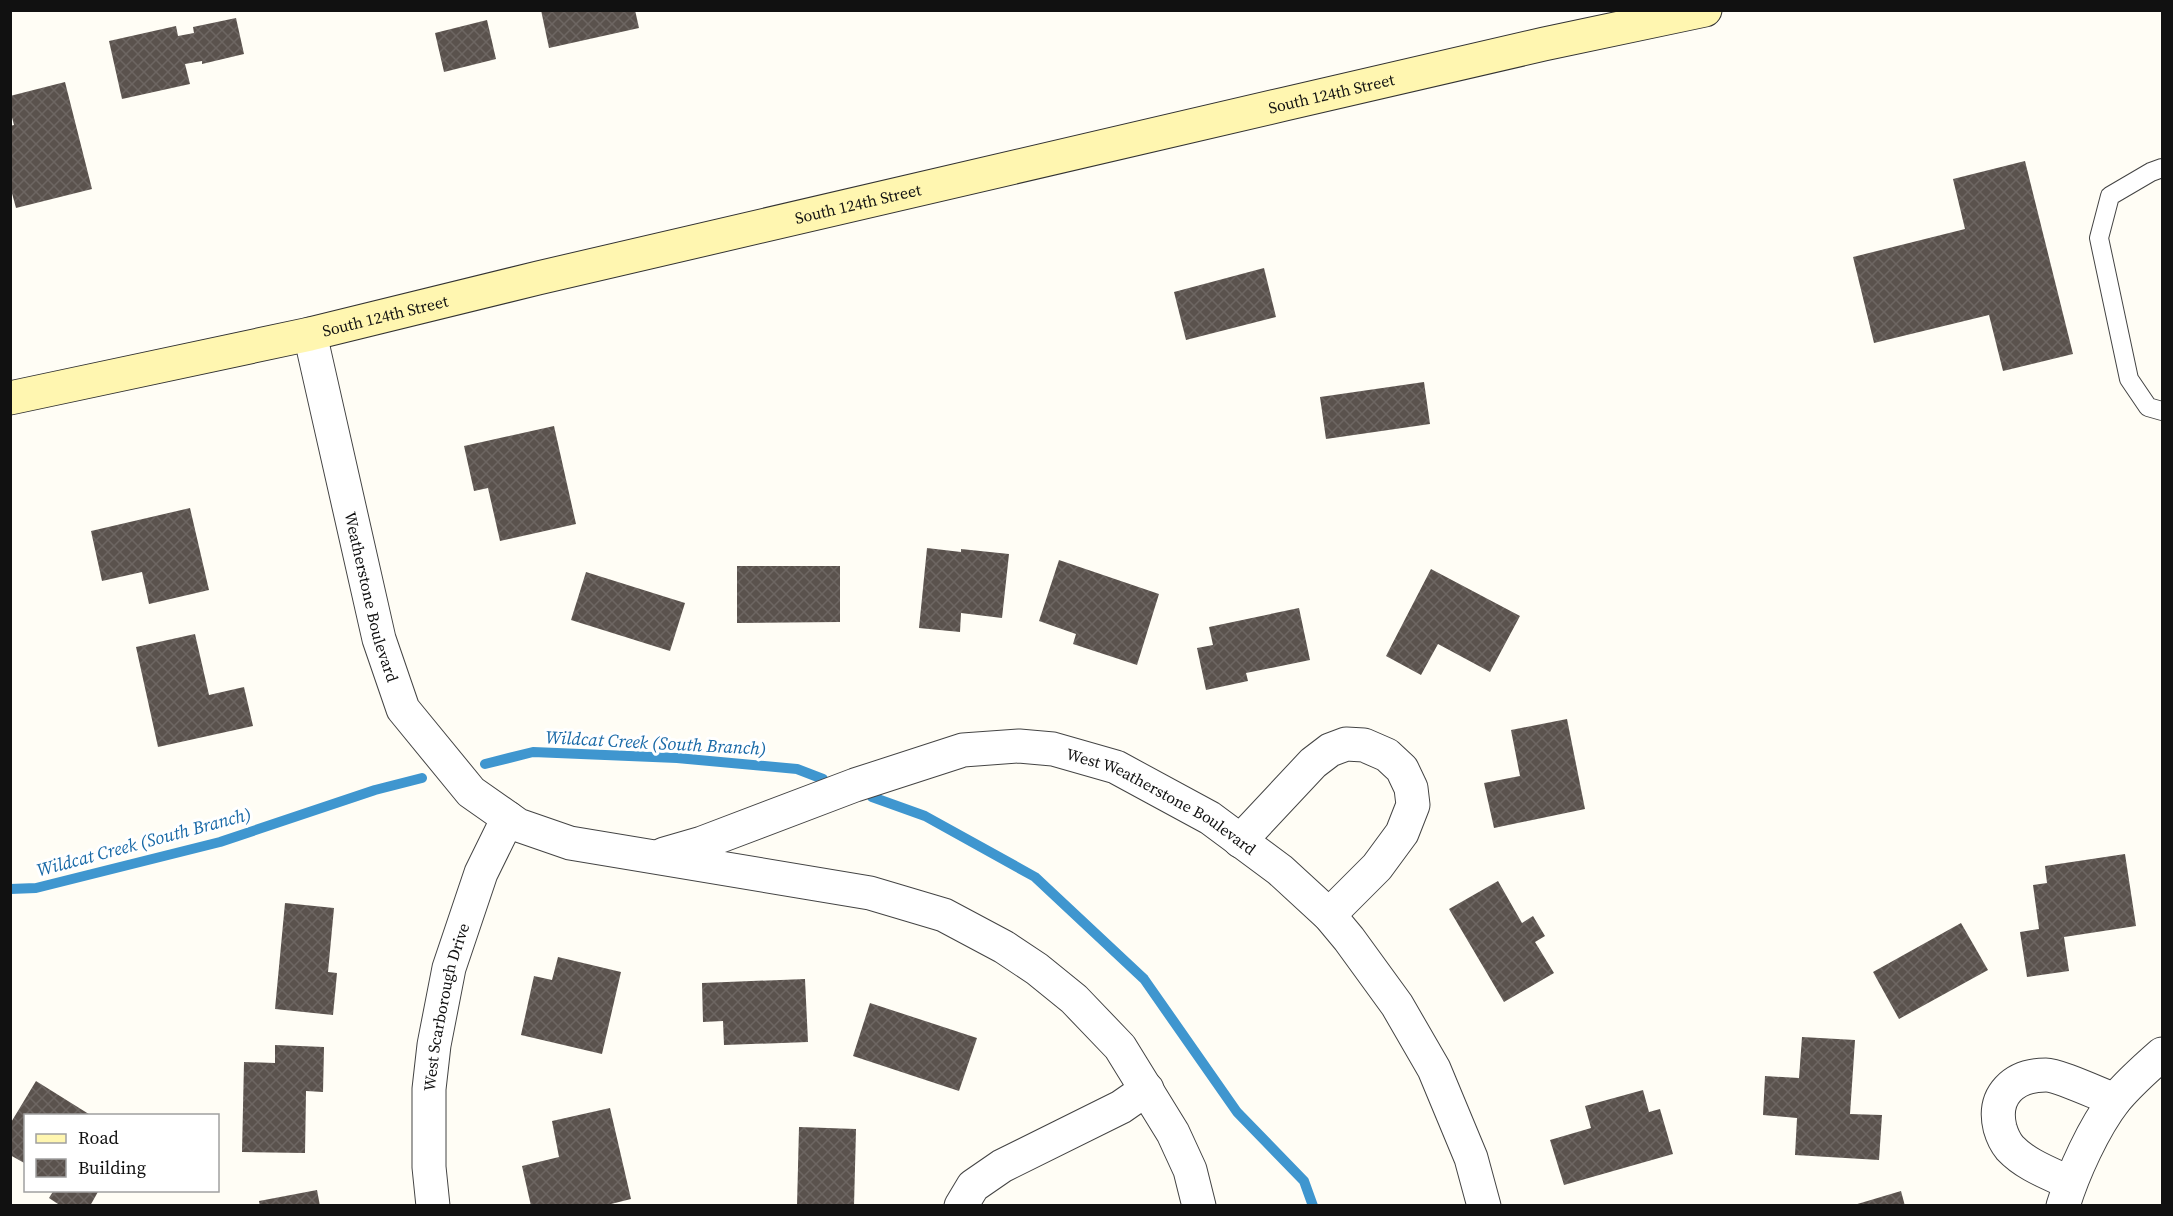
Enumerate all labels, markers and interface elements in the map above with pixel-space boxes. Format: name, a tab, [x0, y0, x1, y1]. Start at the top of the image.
street label: South 124th Street	[1266, 68, 1397, 119]
street label: South 124th Street	[793, 178, 924, 229]
street label: South 124th Street	[320, 289, 451, 342]
street label: Weatherstone Boulevard	[340, 510, 404, 685]
water label: Wildcat Creek (South Branch)	[545, 724, 767, 761]
street label: West Weatherstone Boulevard	[1064, 742, 1261, 860]
water label: Wildcat Creek (South Branch)	[34, 801, 254, 882]
street label: West Scarborough Drive	[418, 920, 474, 1092]
legend	[24, 1114, 219, 1192]
text: Road	[78, 1125, 119, 1150]
text: Building	[78, 1155, 146, 1180]

